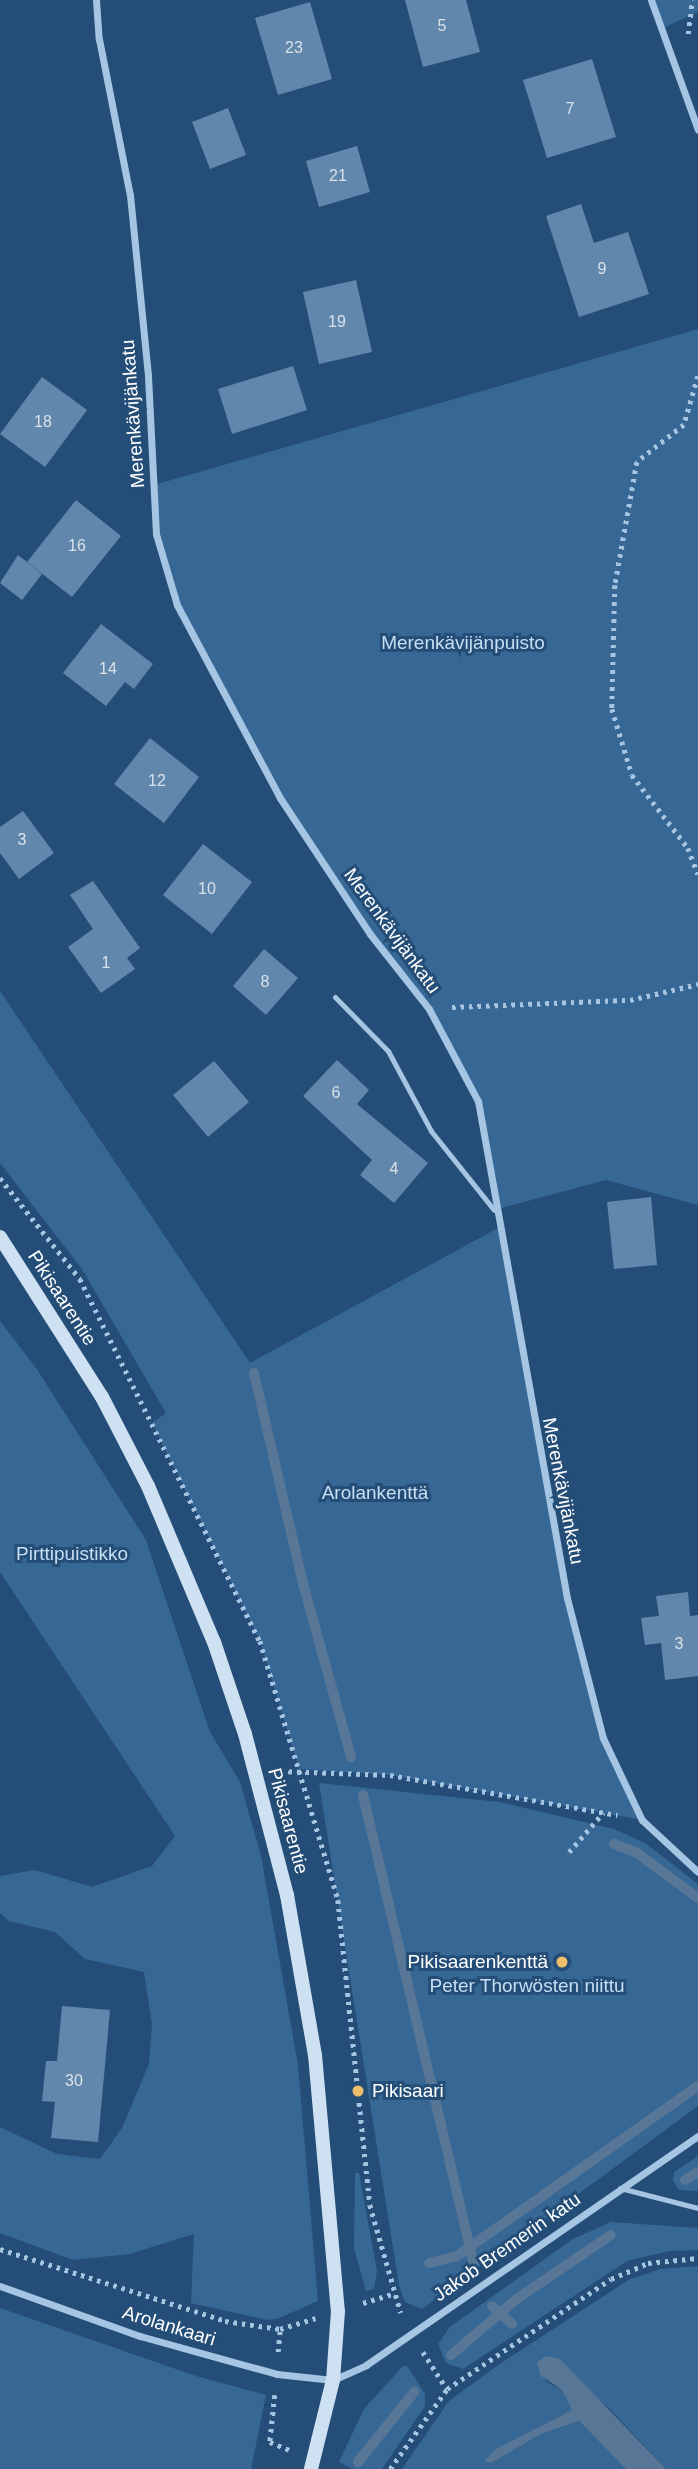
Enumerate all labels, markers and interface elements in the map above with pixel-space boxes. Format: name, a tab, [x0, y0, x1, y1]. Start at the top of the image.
house number: 5	[438, 16, 446, 36]
house number: 23	[285, 38, 303, 58]
house number: 7	[566, 99, 574, 119]
house number: 21	[329, 166, 347, 186]
house number: 9	[598, 259, 606, 279]
house number: 19	[328, 312, 346, 332]
street label: Merenkävijänkatu	[116, 339, 150, 489]
house number: 18	[34, 412, 52, 432]
house number: 16	[68, 536, 86, 556]
park label: Merenkävijänpuisto	[381, 632, 545, 654]
house number: 14	[99, 659, 117, 679]
house number: 12	[148, 771, 166, 791]
house number: 3	[18, 830, 26, 850]
street label: Merenkävijänkatu	[339, 864, 445, 998]
house number: 10	[198, 879, 216, 899]
house number: 1	[102, 953, 110, 973]
house number: 8	[261, 972, 269, 992]
house number: 6	[332, 1083, 340, 1103]
house number: 4	[390, 1159, 398, 1179]
street label: Pikisaarentie	[23, 1246, 101, 1350]
street label: Merenkävijänkatu	[538, 1416, 588, 1566]
park label: Arolankenttä	[322, 1482, 428, 1504]
park label: Pirttipuistikko	[16, 1543, 128, 1565]
house number: 3	[675, 1634, 683, 1654]
street label: Pikisaarentie	[263, 1766, 313, 1876]
place label: Pikisaarenkenttä	[408, 1951, 548, 1973]
marker: Pikisaarenkenttä	[554, 1954, 570, 1970]
park label: Peter Thorwösten niittu	[429, 1975, 625, 1997]
house number: 30	[65, 2071, 83, 2091]
place label: Pikisaari	[372, 2080, 444, 2102]
marker: Pikisaari	[350, 2083, 366, 2099]
street label: Jakob Bremerin katu	[429, 2188, 585, 2306]
street label: Arolankaari	[120, 2301, 218, 2351]

